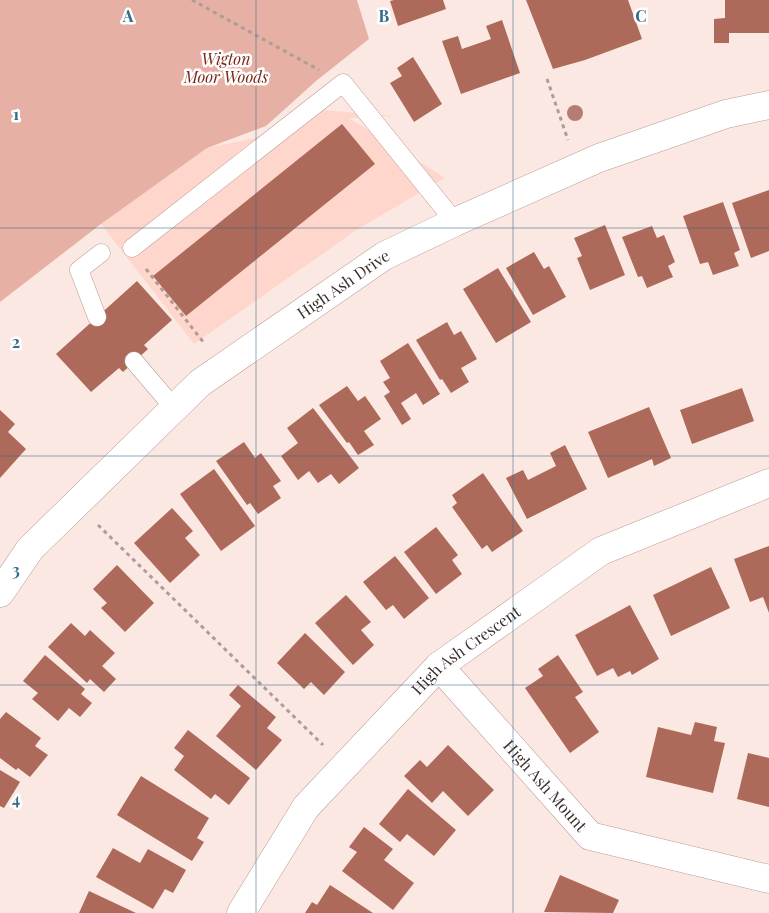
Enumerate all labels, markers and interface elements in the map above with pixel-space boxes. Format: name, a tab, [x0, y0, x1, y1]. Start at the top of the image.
text: A	[122, 5, 134, 26]
text: B	[379, 5, 390, 26]
text: C	[635, 5, 647, 26]
park label: Wigton Moor Woods	[183, 48, 268, 87]
text: 1	[13, 103, 19, 124]
street label: High Ash Drive	[293, 244, 392, 323]
text: 2	[12, 331, 20, 352]
text: 3	[12, 559, 20, 580]
street label: High Ash Crescent	[407, 600, 524, 699]
street label: High Ash Mount	[499, 735, 592, 836]
text: 4	[12, 788, 20, 809]

